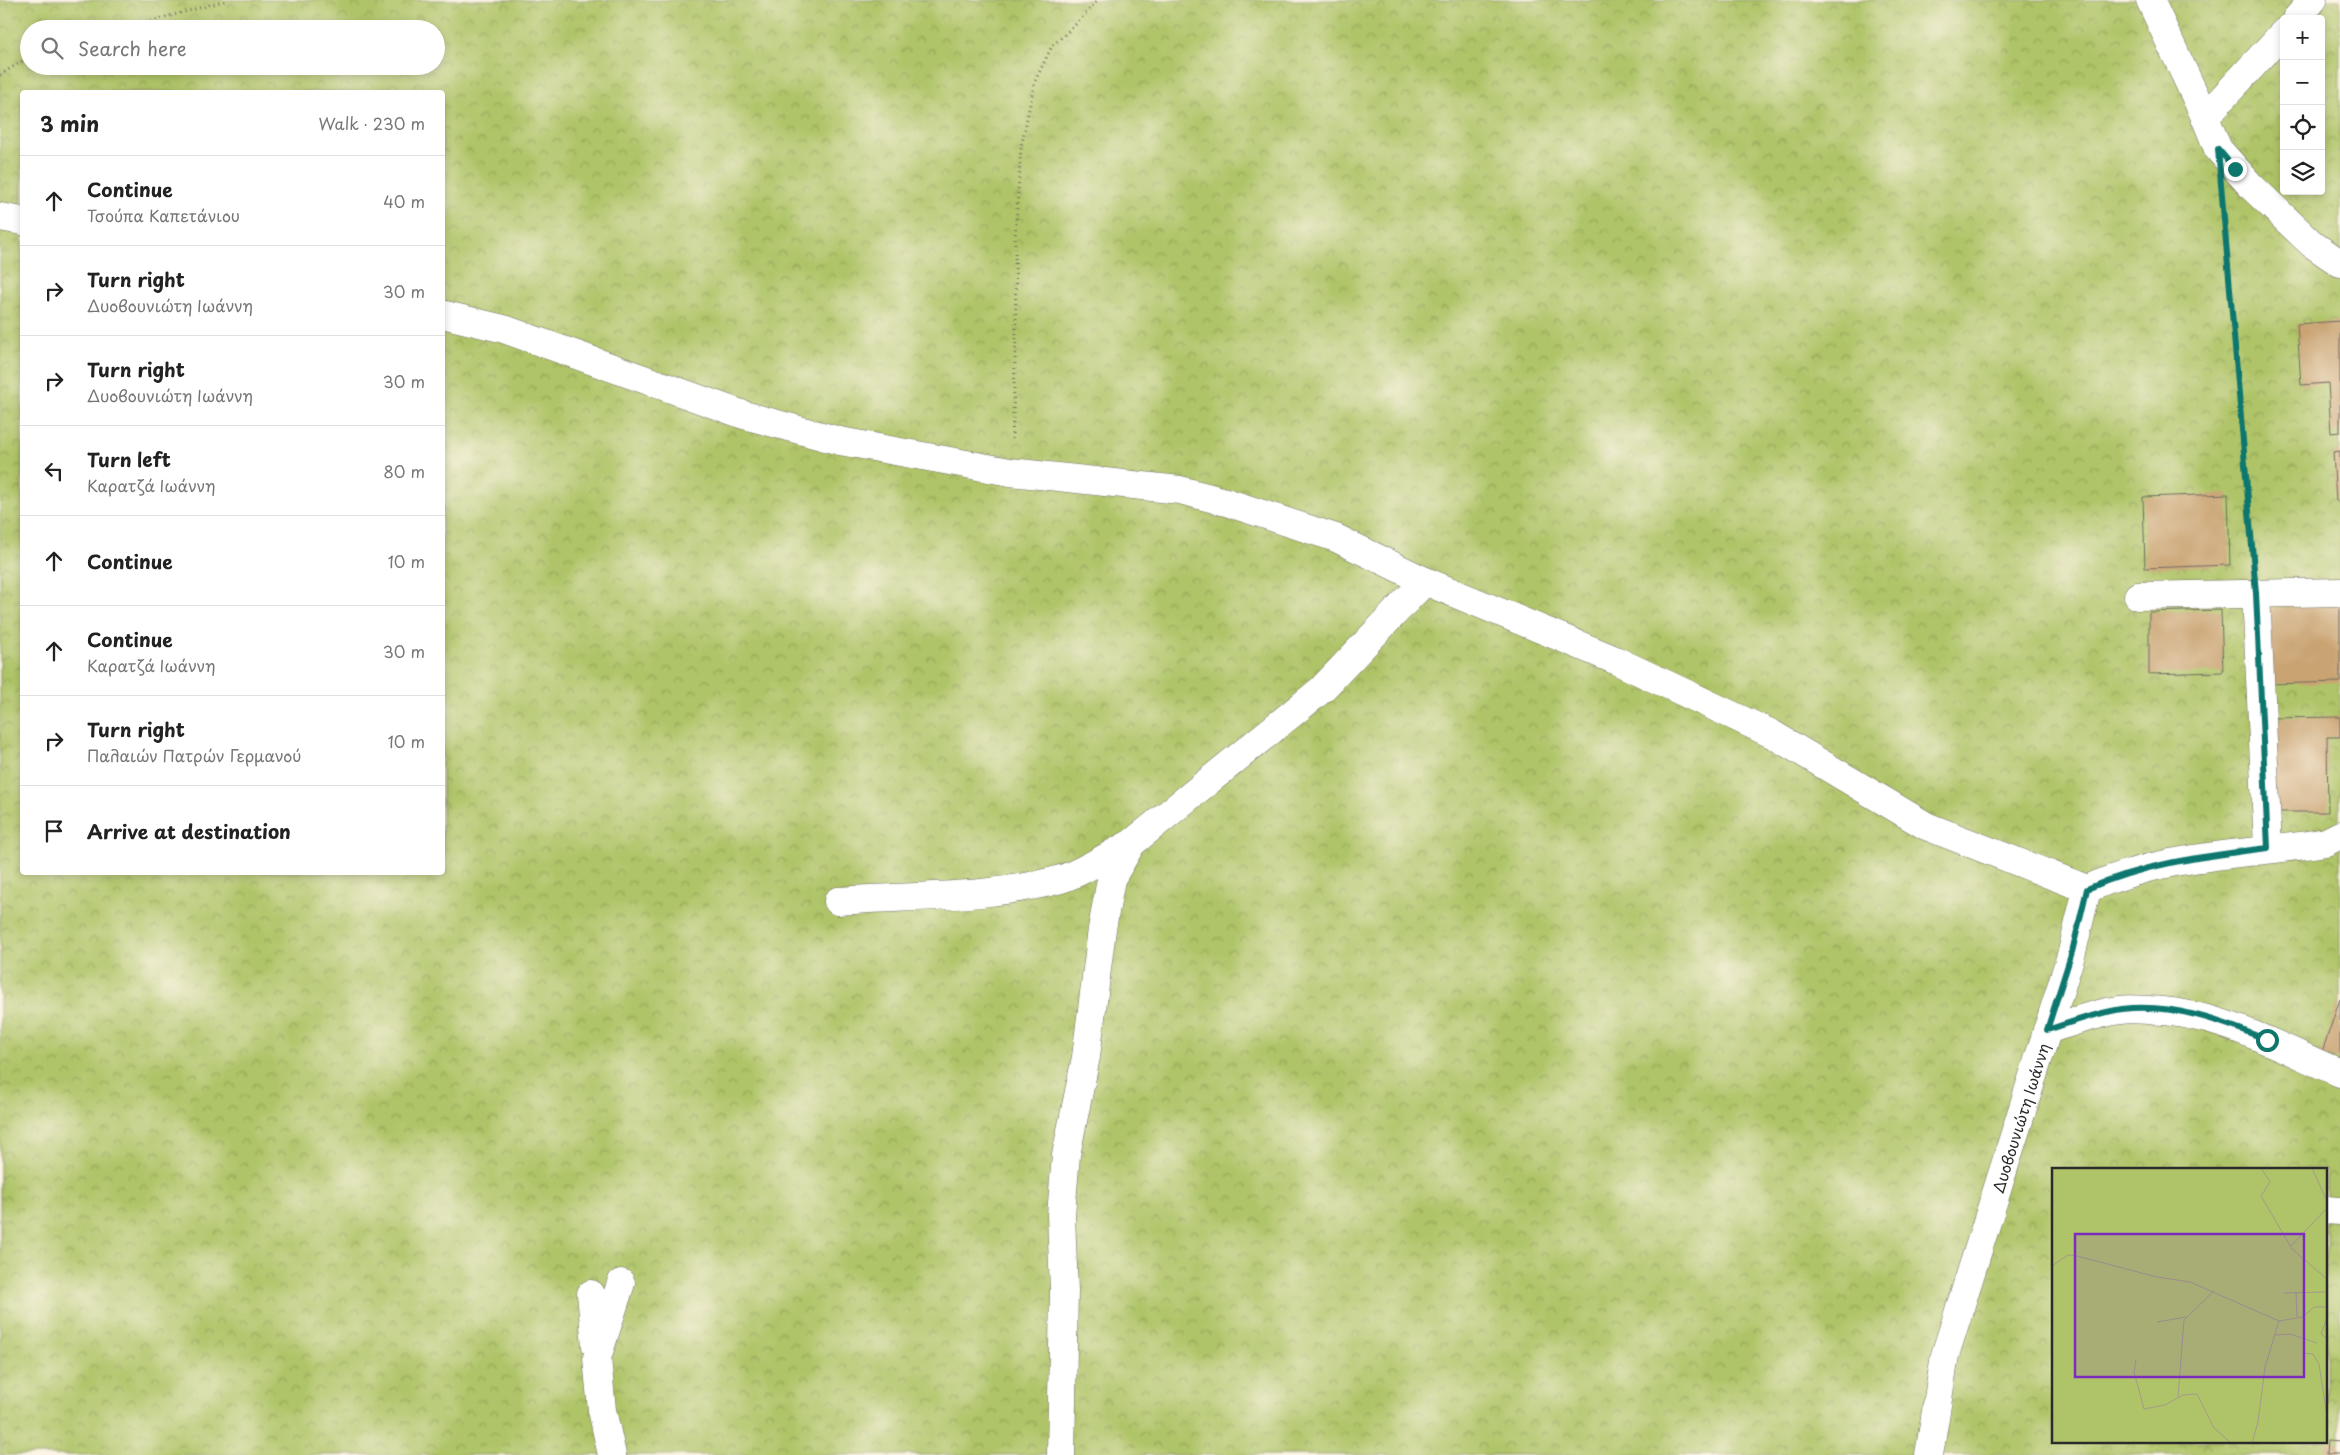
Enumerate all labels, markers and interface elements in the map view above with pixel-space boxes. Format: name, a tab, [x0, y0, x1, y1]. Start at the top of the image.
map controls	[2280, 15, 2325, 195]
button: +	[2280, 15, 2325, 60]
search box	[20, 20, 445, 75]
icon: search	[38, 34, 66, 62]
text: Search here	[78, 34, 187, 62]
button: −	[2280, 60, 2325, 105]
button: locate	[2280, 105, 2325, 150]
text: 3 min	[40, 107, 99, 139]
text: Walk · 230 m	[318, 111, 425, 135]
button: layers	[2280, 150, 2325, 195]
route end	[2224, 158, 2247, 181]
text: Continue	[87, 175, 173, 203]
icon: ahead	[40, 187, 68, 215]
text: 40 m	[383, 189, 425, 213]
text: Τσούπα Καπετάνιου	[87, 203, 240, 227]
text: Turn right	[87, 265, 185, 293]
icon: right	[40, 277, 68, 305]
text: 30 m	[383, 279, 425, 303]
text: Δυοβουνιώτη Ιωάννη	[87, 293, 253, 317]
text: Turn right	[87, 355, 185, 383]
icon: right	[40, 367, 68, 395]
text: 30 m	[383, 369, 425, 393]
text: Δυοβουνιώτη Ιωάννη	[87, 383, 253, 407]
text: Turn left	[87, 445, 171, 473]
icon: left	[40, 457, 68, 485]
text: 80 m	[383, 459, 425, 483]
text: Καρατζά Ιωάννη	[87, 473, 216, 497]
icon: ahead	[40, 547, 68, 575]
text: Continue	[87, 547, 173, 575]
text: 10 m	[388, 549, 425, 573]
text: Continue	[87, 625, 173, 653]
icon: ahead	[40, 637, 68, 665]
text: 30 m	[383, 639, 425, 663]
text: Καρατζά Ιωάννη	[87, 653, 216, 677]
text: Turn right	[87, 715, 185, 743]
icon: right	[40, 727, 68, 755]
text: 10 m	[388, 729, 425, 753]
text: Παλαιών Πατρών Γερμανού	[87, 743, 301, 767]
icon: arrive	[40, 817, 68, 845]
text: Arrive at destination	[87, 817, 291, 845]
route start	[2256, 1029, 2279, 1052]
street label: Δυοβουνιώτη Ιωάννη	[1985, 1040, 2054, 1196]
inset map	[2052, 1168, 2328, 1442]

